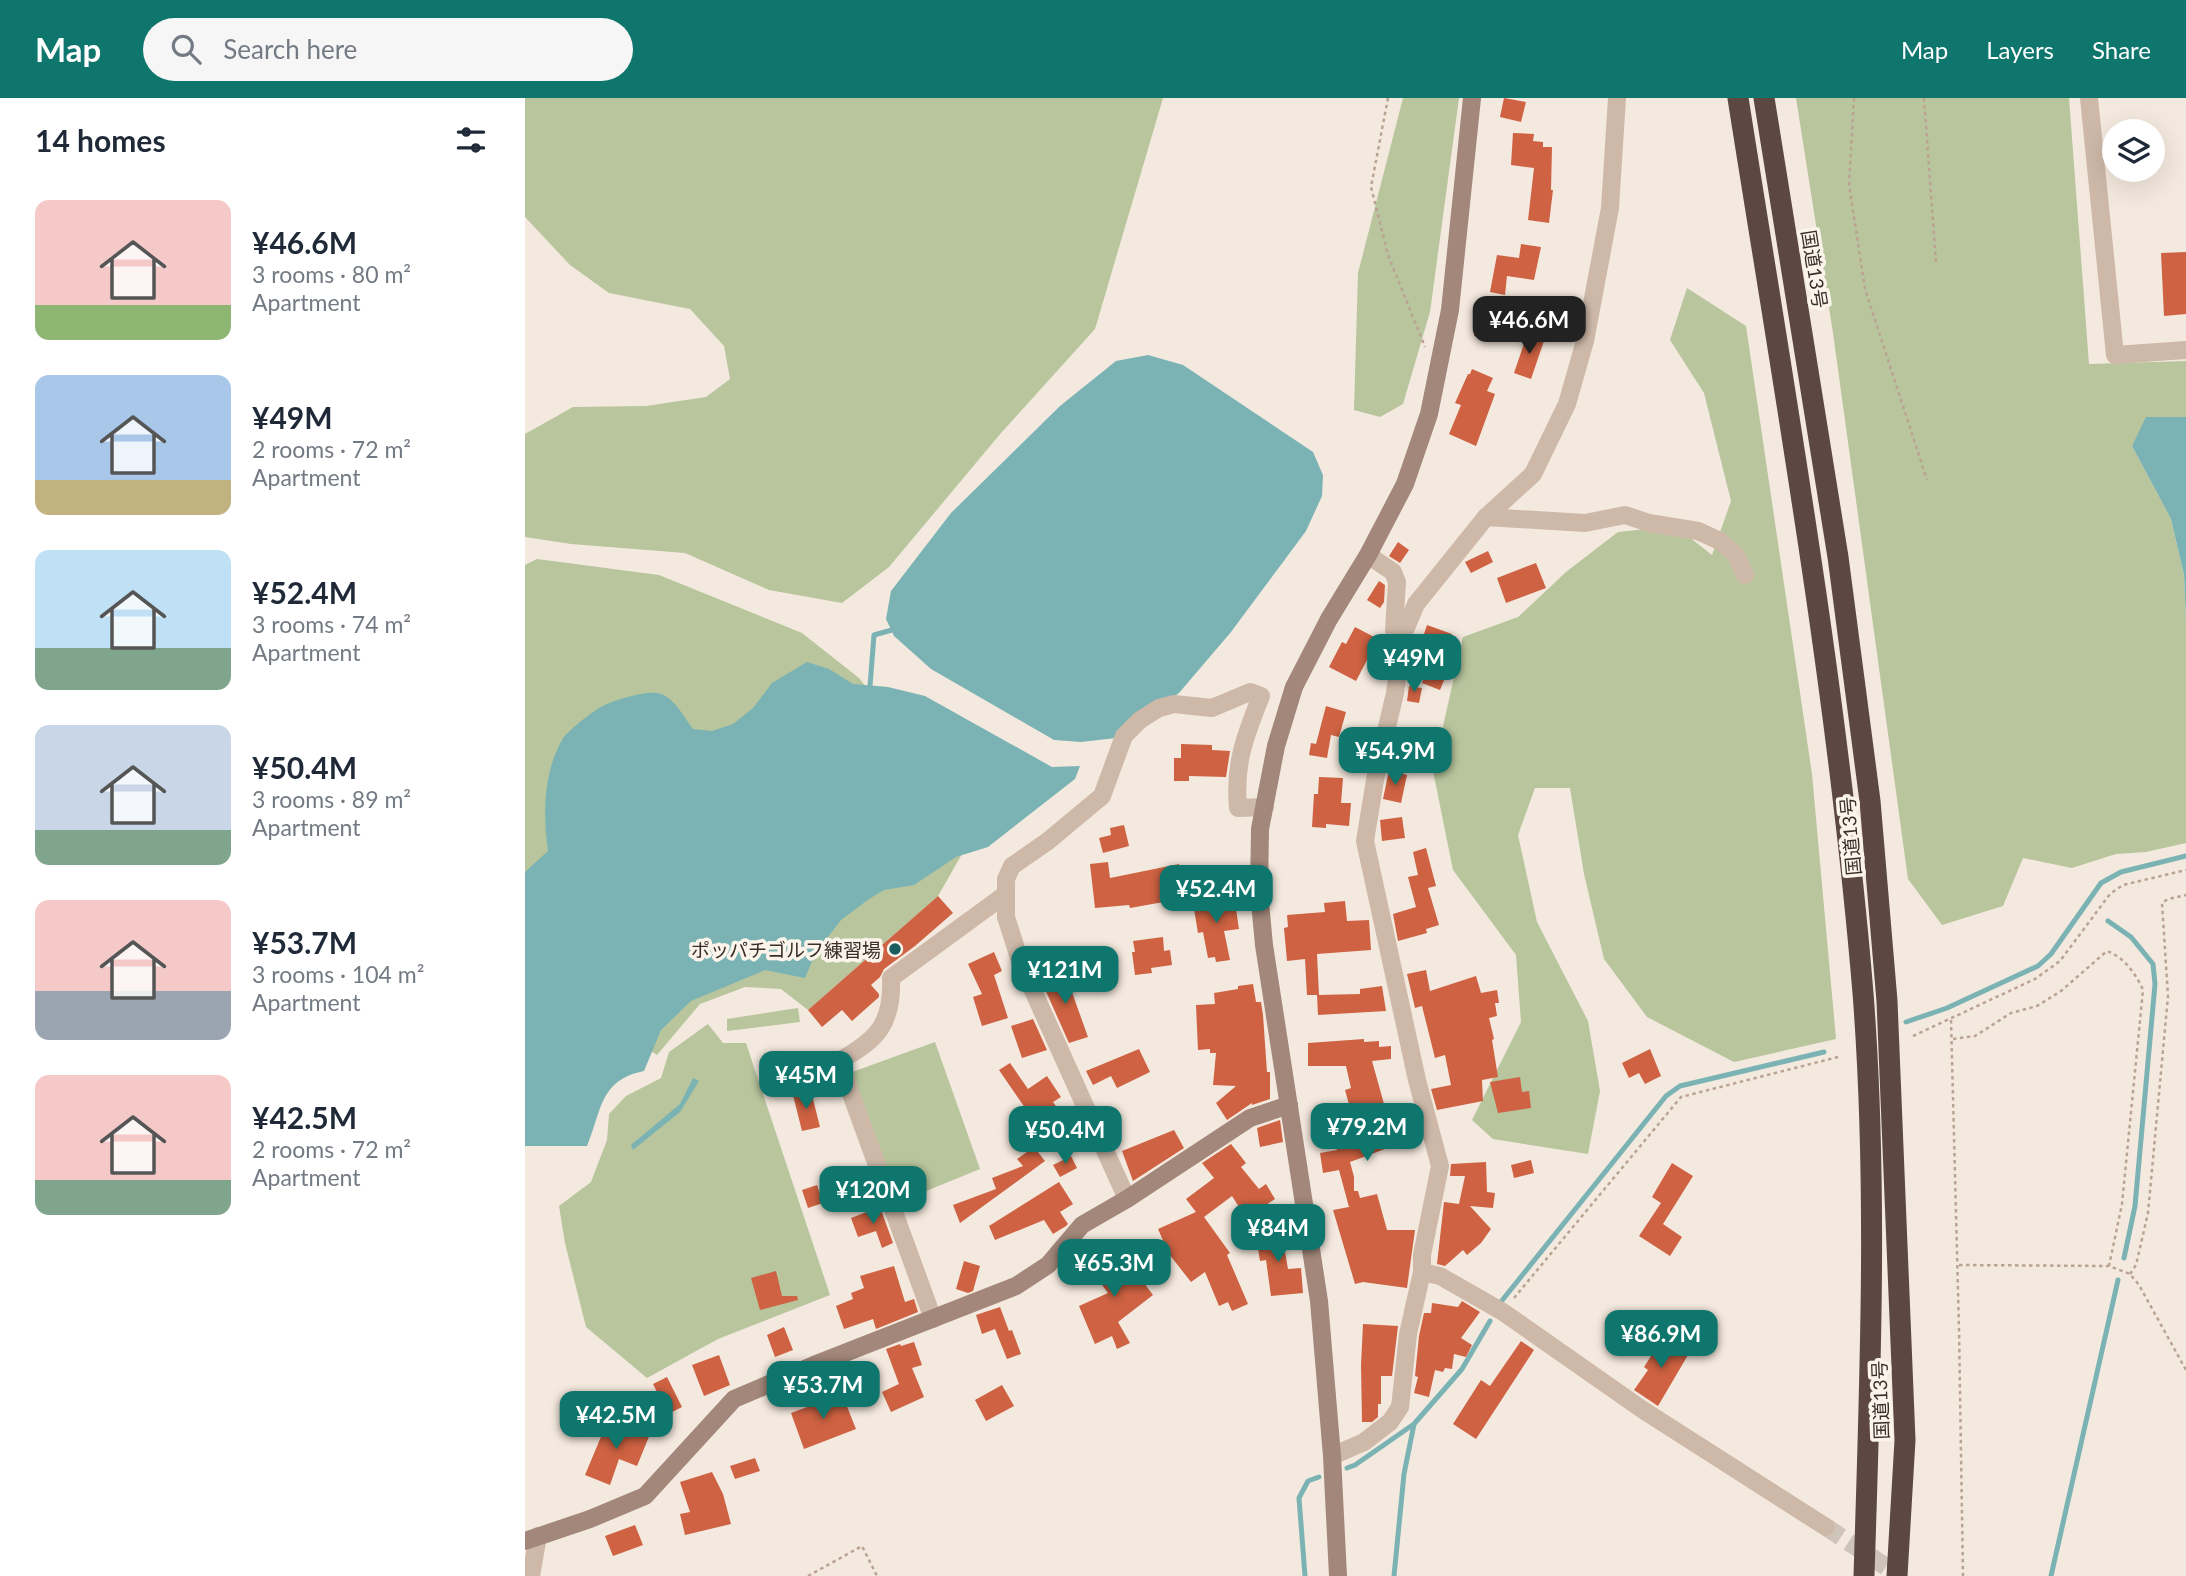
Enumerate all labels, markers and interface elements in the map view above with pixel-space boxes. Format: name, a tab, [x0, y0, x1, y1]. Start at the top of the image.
search box	[143, 18, 633, 81]
text: Map	[35, 29, 101, 69]
icon: search	[167, 30, 205, 68]
text: Search here	[223, 33, 357, 65]
text: Map	[1901, 35, 1948, 64]
text: Layers	[1986, 35, 2054, 64]
text: Share	[2092, 35, 2151, 64]
map controls	[2102, 119, 2165, 182]
button: layers	[2102, 119, 2165, 182]
icon: filters	[452, 121, 490, 159]
text: 14 homes	[35, 122, 166, 158]
text: ¥46.6M	[252, 224, 357, 260]
icon: home	[91, 228, 175, 312]
street label: 国道13号	[1797, 228, 1833, 310]
text: 3 rooms · 80 m²	[252, 260, 411, 288]
text: Apartment	[252, 288, 360, 316]
pin: ¥46.6M	[1472, 296, 1586, 356]
text: ¥46.6M	[1489, 305, 1569, 333]
text: ¥49M	[252, 399, 333, 435]
icon: home	[91, 403, 175, 487]
text: 2 rooms · 72 m²	[252, 435, 411, 463]
text: Apartment	[252, 463, 360, 491]
text: ¥52.4M	[252, 574, 357, 610]
icon: home	[91, 578, 175, 662]
text: 3 rooms · 74 m²	[252, 610, 411, 638]
pin: ¥49M	[1373, 634, 1455, 694]
text: Apartment	[252, 638, 360, 666]
text: ¥49M	[1383, 643, 1445, 671]
pin: ¥54.9M	[1338, 728, 1452, 787]
text: ¥54.9M	[1355, 736, 1435, 764]
text: ¥50.4M	[252, 749, 357, 785]
icon: home	[91, 753, 175, 837]
text: 3 rooms · 89 m²	[252, 785, 411, 813]
street label: 国道13号	[1835, 796, 1865, 876]
text: Apartment	[252, 813, 360, 841]
pin: ¥52.4M	[1159, 866, 1273, 925]
text: ¥52.4M	[1176, 874, 1256, 902]
text: ¥53.7M	[252, 924, 357, 960]
icon: home	[91, 928, 175, 1012]
place label: ポッパチゴルフ練習場	[691, 938, 881, 961]
marker: ポッパチゴルフ練習場	[887, 941, 903, 957]
pin: ¥121M	[1016, 946, 1114, 1006]
text: ¥121M	[1027, 955, 1103, 983]
text: 3 rooms · 104 m²	[252, 960, 424, 988]
text: Apartment	[252, 988, 360, 1016]
pin: ¥45M	[765, 1052, 847, 1111]
text: ¥45M	[775, 1060, 837, 1088]
text: ¥42.5M	[252, 1099, 357, 1135]
icon: home	[91, 1103, 175, 1187]
pin: ¥79.2M	[1310, 1104, 1424, 1163]
pin: ¥50.4M	[1008, 1107, 1122, 1166]
text: ¥79.2M	[1327, 1112, 1407, 1140]
text: ¥50.4M	[1025, 1115, 1105, 1143]
text: 2 rooms · 72 m²	[252, 1135, 411, 1163]
text: Apartment	[252, 1163, 360, 1191]
pin: ¥120M	[824, 1166, 922, 1226]
text: ¥120M	[835, 1175, 911, 1203]
pin: ¥84M	[1237, 1204, 1319, 1264]
text: ¥84M	[1247, 1213, 1309, 1241]
pin: ¥65.3M	[1057, 1240, 1171, 1299]
text: ¥65.3M	[1074, 1248, 1154, 1276]
pin: ¥86.9M	[1604, 1310, 1718, 1370]
text: ¥86.9M	[1621, 1319, 1701, 1347]
street label: 国道13号	[1867, 1360, 1893, 1440]
pin: ¥53.7M	[766, 1362, 880, 1421]
text: ¥53.7M	[783, 1370, 863, 1398]
pin: ¥42.5M	[559, 1392, 673, 1451]
text: ¥42.5M	[576, 1400, 656, 1428]

